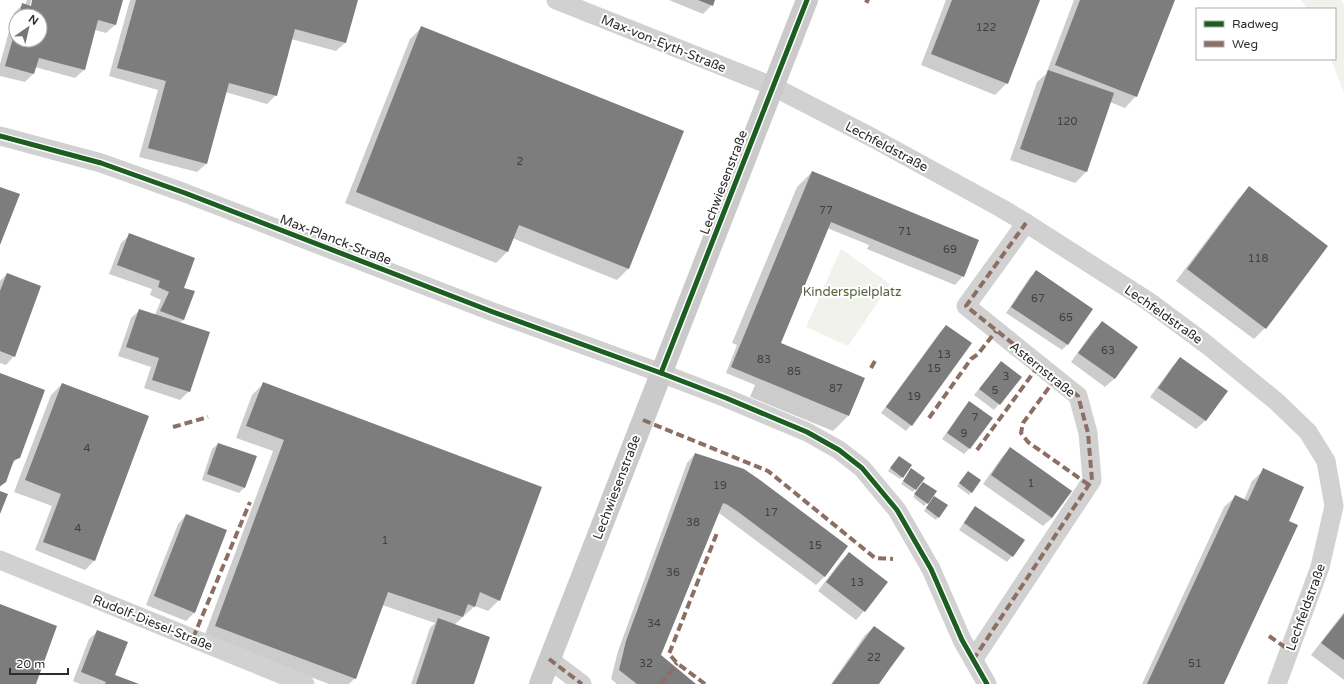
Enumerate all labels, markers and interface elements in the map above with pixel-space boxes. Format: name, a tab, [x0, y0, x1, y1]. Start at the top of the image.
north arrow	[8, 8, 48, 48]
legend	[1196, 8, 1336, 60]
text: N	[26, 12, 41, 28]
street label: Max-von-Eyth-Straße	[599, 12, 728, 76]
text: Radweg	[1232, 17, 1279, 31]
house number: 122	[976, 21, 996, 34]
text: Weg	[1232, 37, 1258, 51]
house number: 120	[1057, 115, 1077, 128]
street label: Lechfeldstraße	[842, 118, 931, 175]
street label: Lechwiesenstraße	[697, 128, 751, 237]
house number: 2	[517, 155, 524, 168]
house number: 77	[819, 204, 833, 217]
street label: Max-Planck-Straße	[278, 211, 394, 269]
house number: 71	[898, 225, 912, 238]
house number: 69	[943, 243, 957, 256]
house number: 118	[1248, 252, 1268, 265]
street label: Lechfeldstraße	[1121, 282, 1206, 348]
park label: Kinderspielplatz	[803, 284, 901, 300]
house number: 67	[1031, 292, 1045, 305]
house number: 65	[1059, 311, 1073, 324]
street label: Asternstraße	[1006, 338, 1078, 401]
house number: 63	[1101, 344, 1115, 357]
house number: 13	[937, 348, 951, 361]
house number: 83	[757, 353, 771, 366]
house number: 15	[927, 362, 941, 375]
house number: 85	[787, 365, 801, 378]
house number: 3	[1003, 370, 1010, 383]
house number: 87	[829, 382, 843, 395]
house number: 5	[992, 384, 999, 397]
house number: 19	[907, 390, 921, 403]
house number: 7	[972, 411, 979, 424]
house number: 9	[961, 427, 968, 440]
street label: Lechwiesenstraße	[590, 433, 644, 542]
house number: 4	[84, 442, 91, 455]
house number: 1	[1028, 477, 1034, 490]
house number: 19	[713, 479, 727, 492]
house number: 17	[764, 506, 778, 519]
house number: 38	[686, 516, 700, 529]
house number: 4	[75, 522, 82, 535]
house number: 1	[382, 534, 388, 547]
house number: 15	[808, 539, 822, 552]
street label: Lechfeldstraße	[1283, 562, 1329, 653]
house number: 36	[666, 566, 680, 579]
house number: 13	[850, 576, 864, 589]
street label: Rudolf-Diesel-Straße	[90, 592, 215, 654]
house number: 34	[647, 617, 661, 630]
scale bar	[10, 650, 68, 676]
house number: 22	[867, 651, 881, 664]
text: 20 m	[16, 657, 45, 671]
house number: 32	[639, 657, 653, 670]
house number: 51	[1188, 657, 1202, 670]

